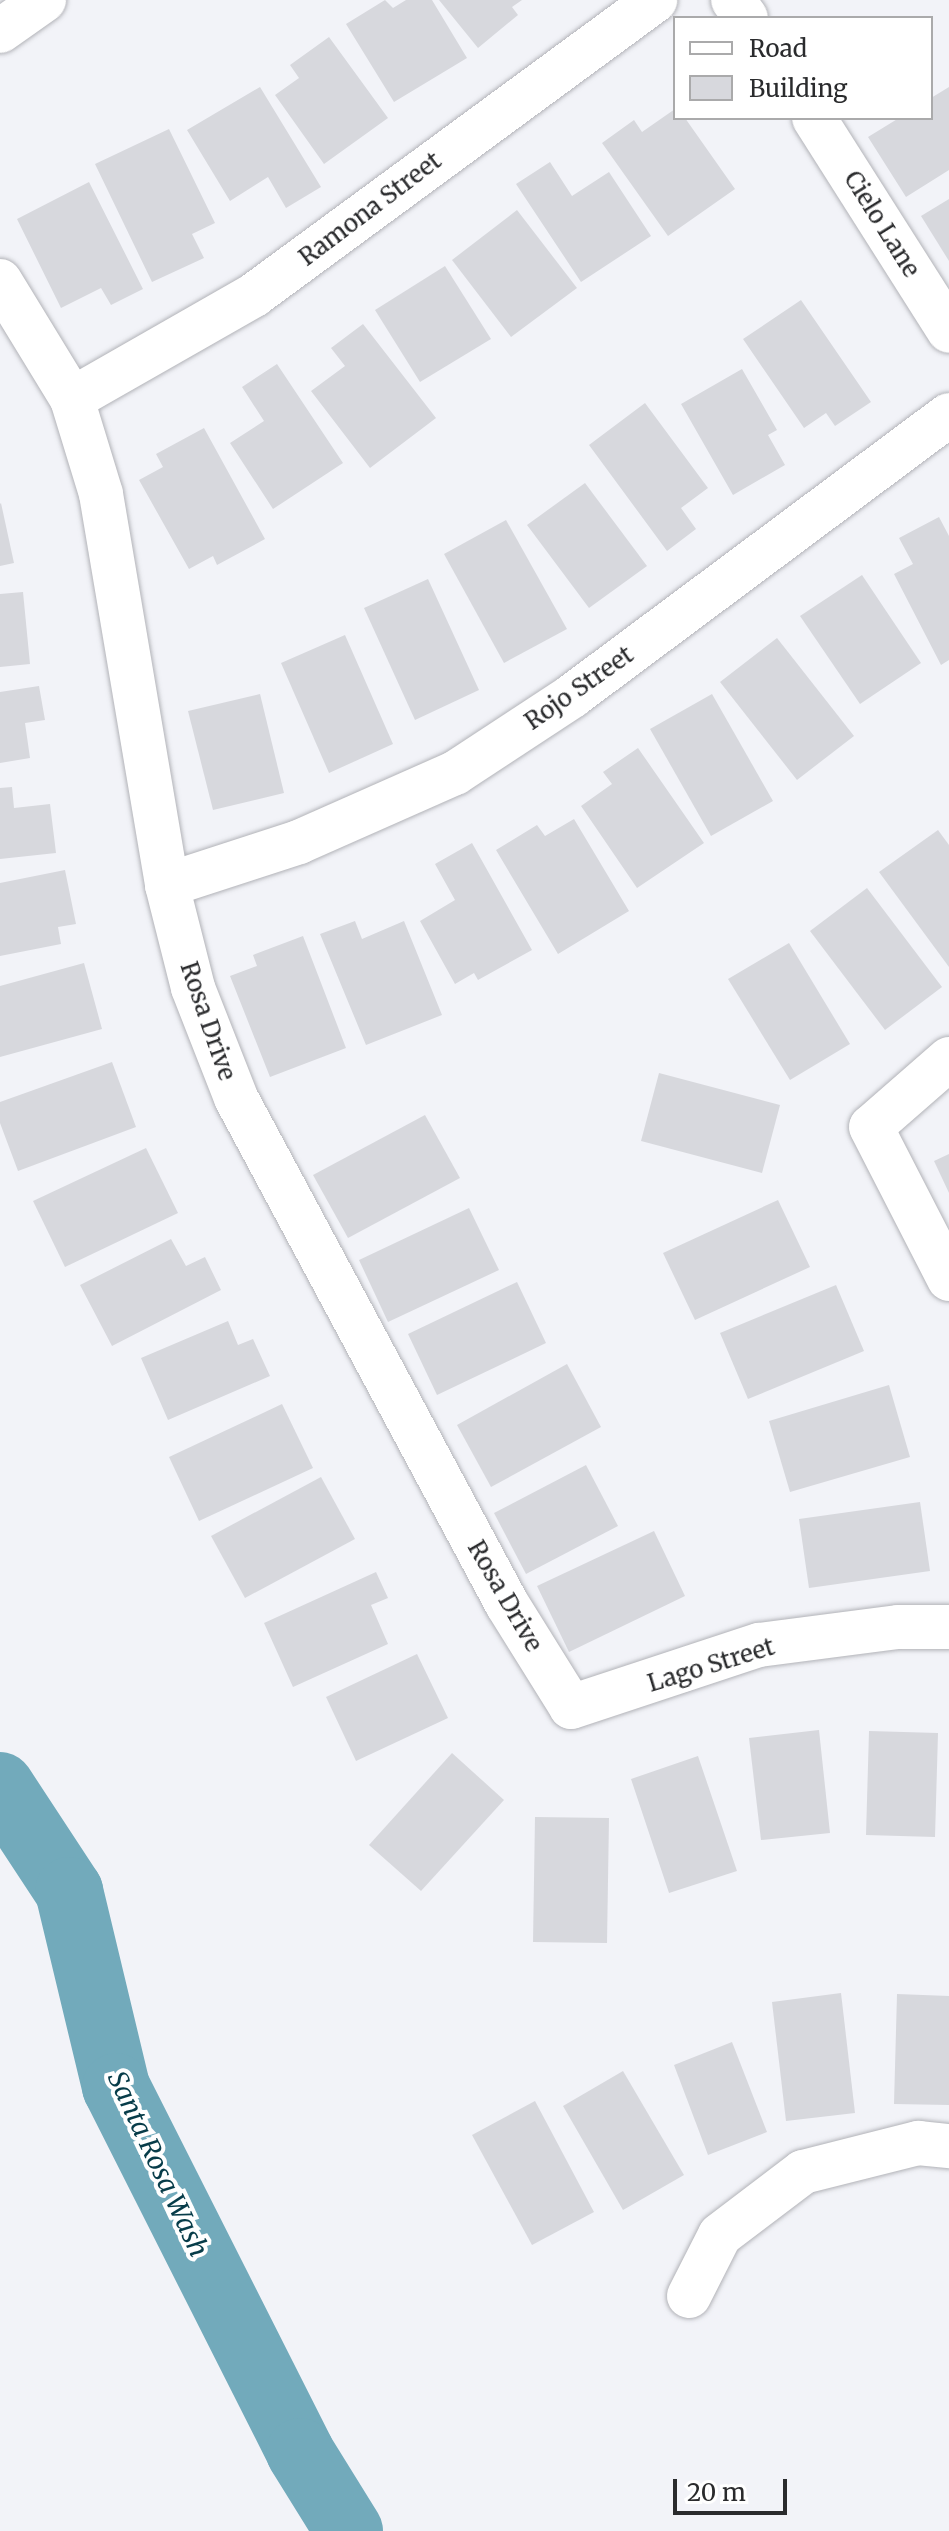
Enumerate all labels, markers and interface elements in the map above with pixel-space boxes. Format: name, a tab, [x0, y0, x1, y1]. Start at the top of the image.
legend	[673, 16, 933, 120]
text: Road	[749, 33, 807, 64]
text: Building	[749, 73, 848, 104]
street label: Ramona Street	[293, 146, 447, 272]
street label: Cielo Lane	[838, 166, 926, 282]
street label: Rojo Street	[519, 640, 639, 736]
street label: Rosa Drive	[174, 958, 242, 1084]
street label: Rosa Drive	[462, 1535, 548, 1657]
street label: Lago Street	[644, 1632, 778, 1698]
water label: Santa Rosa Wash	[101, 2066, 215, 2262]
scale bar	[677, 2463, 791, 2513]
text: 20 m	[687, 2477, 746, 2508]

